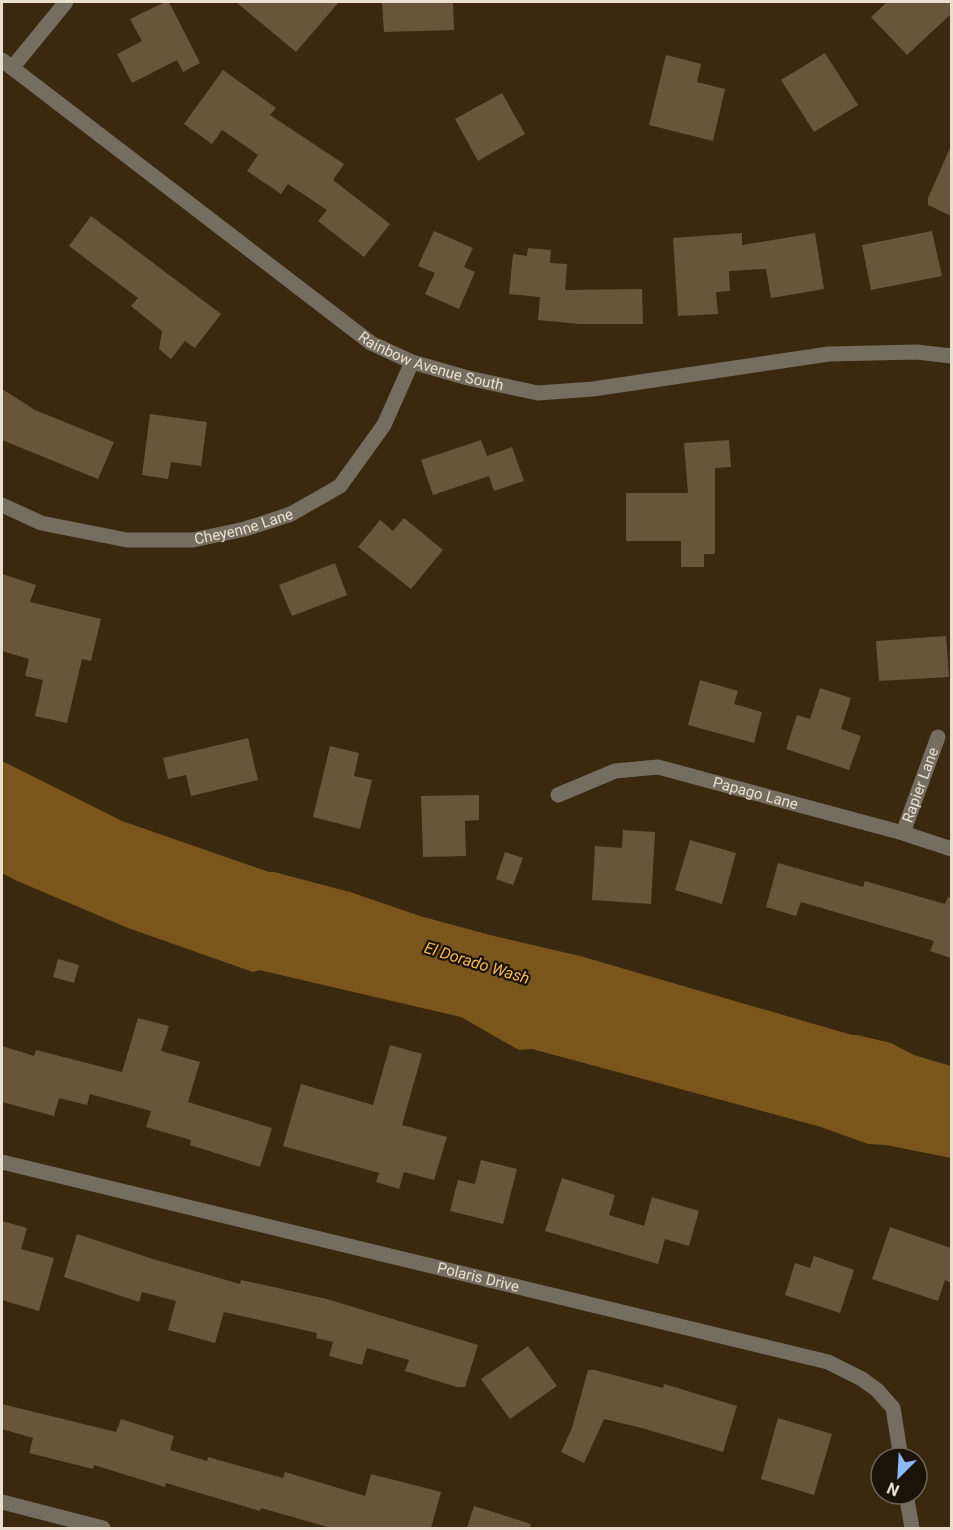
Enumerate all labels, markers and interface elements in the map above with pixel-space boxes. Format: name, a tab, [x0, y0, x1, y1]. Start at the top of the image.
street label: Rainbow Avenue South	[355, 328, 505, 394]
street label: Cheyenne Lane	[193, 505, 295, 548]
street label: Rapier Lane	[899, 745, 942, 825]
street label: Papago Lane	[711, 773, 800, 813]
water label: El Dorado Wash	[422, 938, 532, 988]
street label: Polaris Drive	[435, 1259, 521, 1296]
north arrow	[869, 1446, 929, 1506]
text: N	[884, 1478, 902, 1500]

